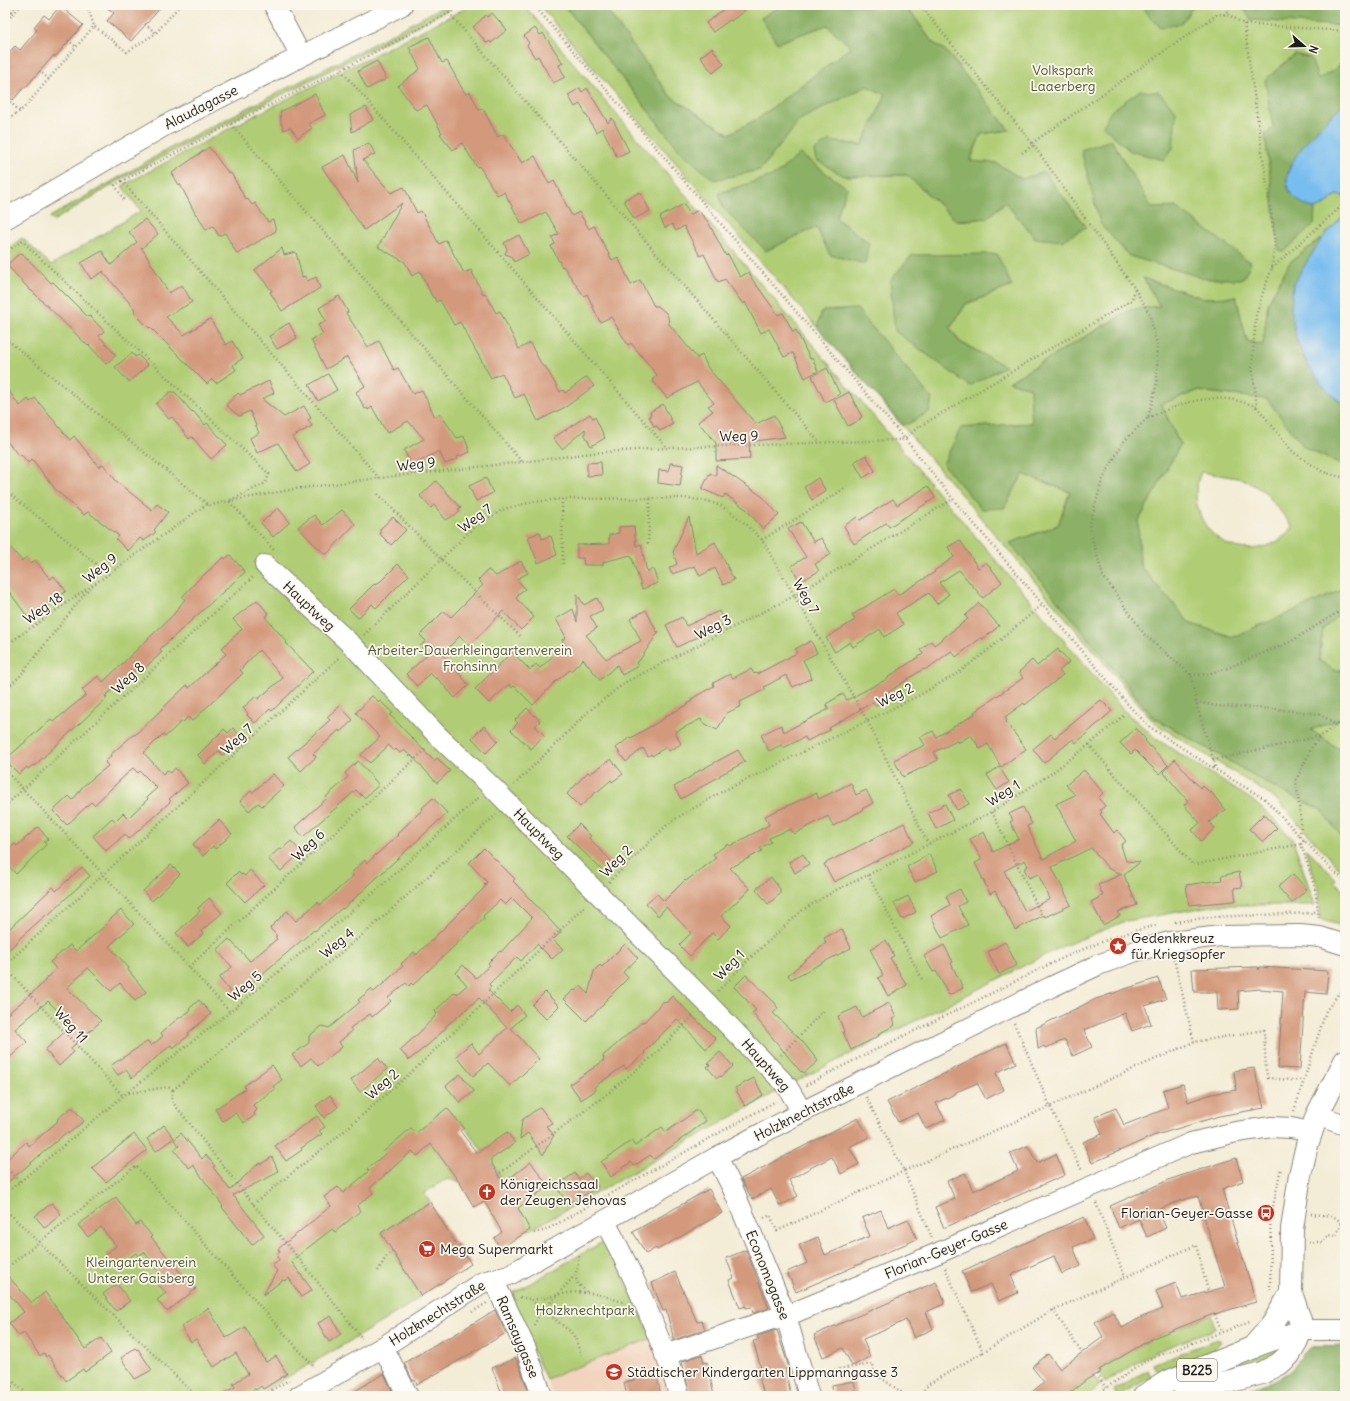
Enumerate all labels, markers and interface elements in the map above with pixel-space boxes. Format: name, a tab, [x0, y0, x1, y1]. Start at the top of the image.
north arrow	[1284, 26, 1324, 66]
text: N	[1306, 43, 1321, 55]
park label: Volkspark Laaerberg	[1030, 61, 1096, 95]
street label: Alaudagasse	[161, 81, 241, 133]
street label: Weg 9	[719, 427, 759, 445]
street label: Weg 9	[396, 453, 436, 475]
street label: Weg 7	[454, 500, 496, 536]
street label: Weg 9	[79, 549, 121, 587]
street label: Weg 7	[789, 575, 823, 617]
street label: Hauptweg	[279, 577, 339, 635]
street label: Weg 18	[20, 588, 66, 628]
street label: Weg 3	[692, 610, 734, 644]
park label: Arbeiter-Dauerkleingartenverein Frohsinn	[368, 641, 572, 675]
street label: Weg 8	[108, 658, 148, 698]
street label: Weg 2	[874, 678, 917, 712]
street label: Weg 7	[217, 719, 257, 758]
street label: Weg 1	[983, 776, 1023, 810]
street label: Hauptweg	[510, 805, 568, 863]
street label: Weg 6	[288, 825, 328, 865]
street label: Weg 2	[596, 841, 636, 881]
street label: Weg 4	[316, 924, 358, 962]
place label: Gedenkkreuz für Kriegsopfer	[1131, 929, 1226, 963]
place icon: Gedenkkreuz für Kriegsopfer	[1108, 936, 1128, 956]
street label: Weg 1	[710, 946, 748, 984]
street label: Weg 5	[224, 967, 266, 1005]
street label: Weg 11	[50, 1003, 92, 1047]
street label: Hauptweg	[738, 1035, 794, 1095]
street label: Weg 2	[362, 1064, 403, 1103]
street label: Holzknechtstraße	[751, 1079, 857, 1145]
place label: Königreichssaal der Zeugen Jehovas	[500, 1175, 626, 1209]
church icon: Königreichssaal der Zeugen Jehovas	[477, 1182, 497, 1202]
bus stop icon: Florian-Geyer-Gasse	[1256, 1203, 1276, 1223]
place label: Florian-Geyer-Gasse	[1121, 1204, 1253, 1222]
street label: Florian-Geyer-Gasse	[882, 1215, 1010, 1283]
street label: Economogasse	[742, 1228, 794, 1322]
supermarket icon: Mega Supermarkt	[417, 1239, 437, 1259]
place label: Mega Supermarkt	[440, 1240, 553, 1258]
park label: Kleingartenverein Unterer Gaisberg	[86, 1253, 196, 1287]
street label: Holzknechtstraße	[386, 1276, 488, 1350]
street label: Ramsaygasse	[493, 1293, 543, 1381]
park label: Holzknechtpark	[535, 1301, 635, 1319]
road number: B225	[1177, 1359, 1217, 1381]
school or university icon: Städtischer Kindergarten Lippmanngasse 3	[604, 1362, 624, 1382]
place label: Städtischer Kindergarten Lippmanngasse 3	[627, 1363, 898, 1381]

